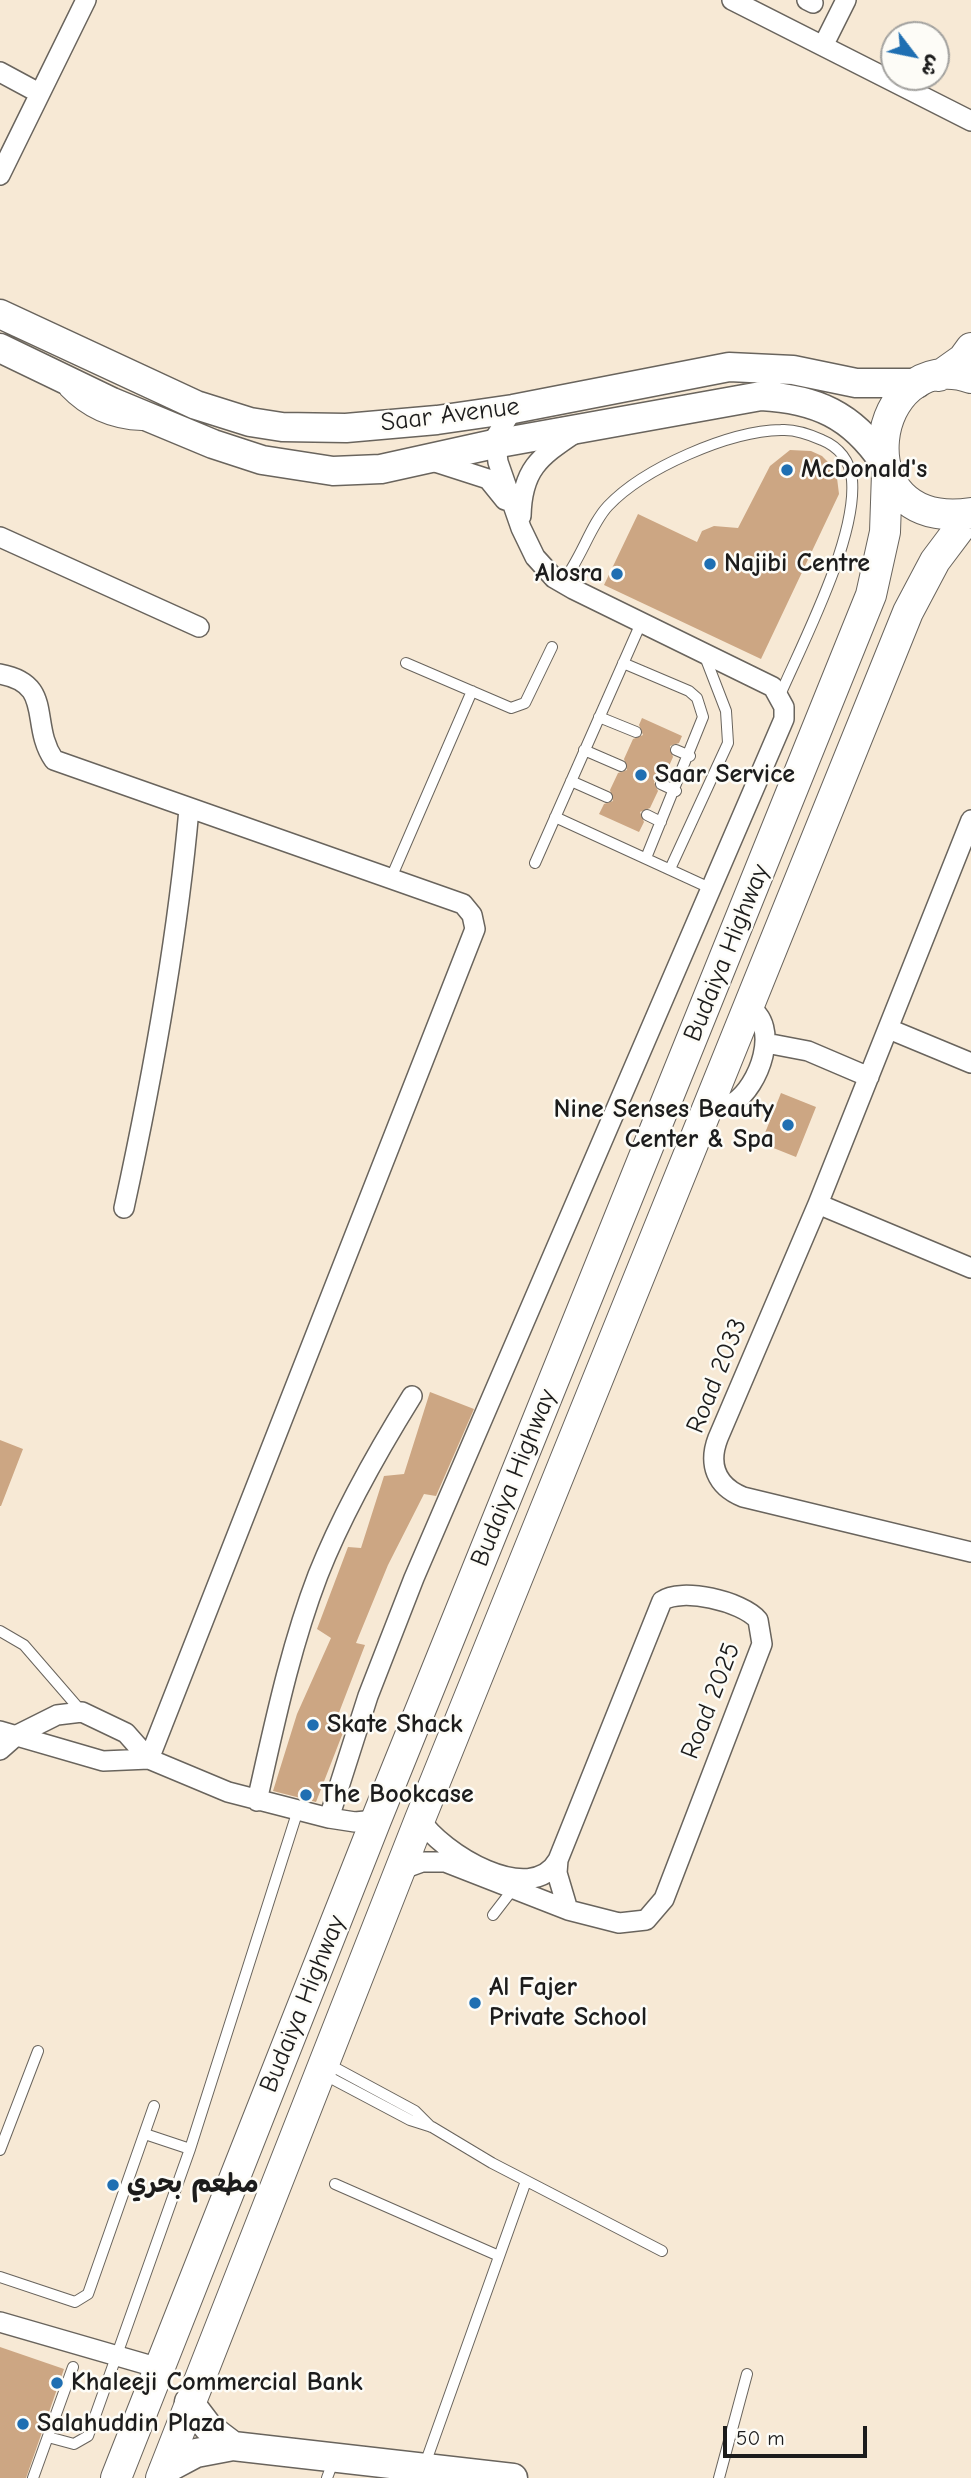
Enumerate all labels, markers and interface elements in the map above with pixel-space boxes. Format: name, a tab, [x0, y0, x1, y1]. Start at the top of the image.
north arrow	[880, 21, 950, 91]
text: ش	[916, 51, 946, 81]
street label: Saar Avenue	[379, 391, 521, 439]
place label: McDonald's	[801, 454, 927, 486]
marker: McDonald's	[779, 462, 795, 478]
place label: Najibi Centre	[724, 548, 870, 580]
marker: Najibi Centre	[702, 556, 718, 572]
place label: Alosra	[535, 558, 603, 590]
marker: Alosra	[609, 566, 625, 582]
place label: Saar Service	[655, 759, 795, 791]
marker: Saar Service	[633, 767, 649, 783]
street label: Budaiya Highway	[677, 860, 777, 1046]
place label: Nine Senses Beauty Center & Spa	[554, 1094, 774, 1156]
marker: Nine Senses Beauty Center & Spa	[780, 1117, 796, 1133]
street label: Road 2033	[680, 1314, 754, 1438]
street label: Budaiya Highway	[464, 1385, 564, 1571]
street label: Road 2025	[675, 1638, 747, 1764]
place label: Skate Shack	[327, 1709, 463, 1741]
marker: Skate Shack	[305, 1717, 321, 1733]
place label: The Bookcase	[320, 1779, 474, 1811]
marker: The Bookcase	[298, 1787, 314, 1803]
street label: Budaiya Highway	[253, 1911, 353, 2097]
place label: Al Fajer Private School	[489, 1972, 647, 2034]
marker: Al Fajer Private School	[467, 1995, 483, 2011]
place label: مطعم بحري	[127, 2169, 259, 2201]
marker: مطعم بحري	[105, 2177, 121, 2193]
place label: Khaleeji Commercial Bank	[71, 2367, 363, 2399]
marker: Khaleeji Commercial Bank	[49, 2375, 65, 2391]
place label: Salahuddin Plaza	[37, 2408, 225, 2440]
scale bar	[726, 2412, 870, 2456]
marker: Salahuddin Plaza	[15, 2416, 31, 2432]
text: 50 m	[736, 2426, 785, 2450]

